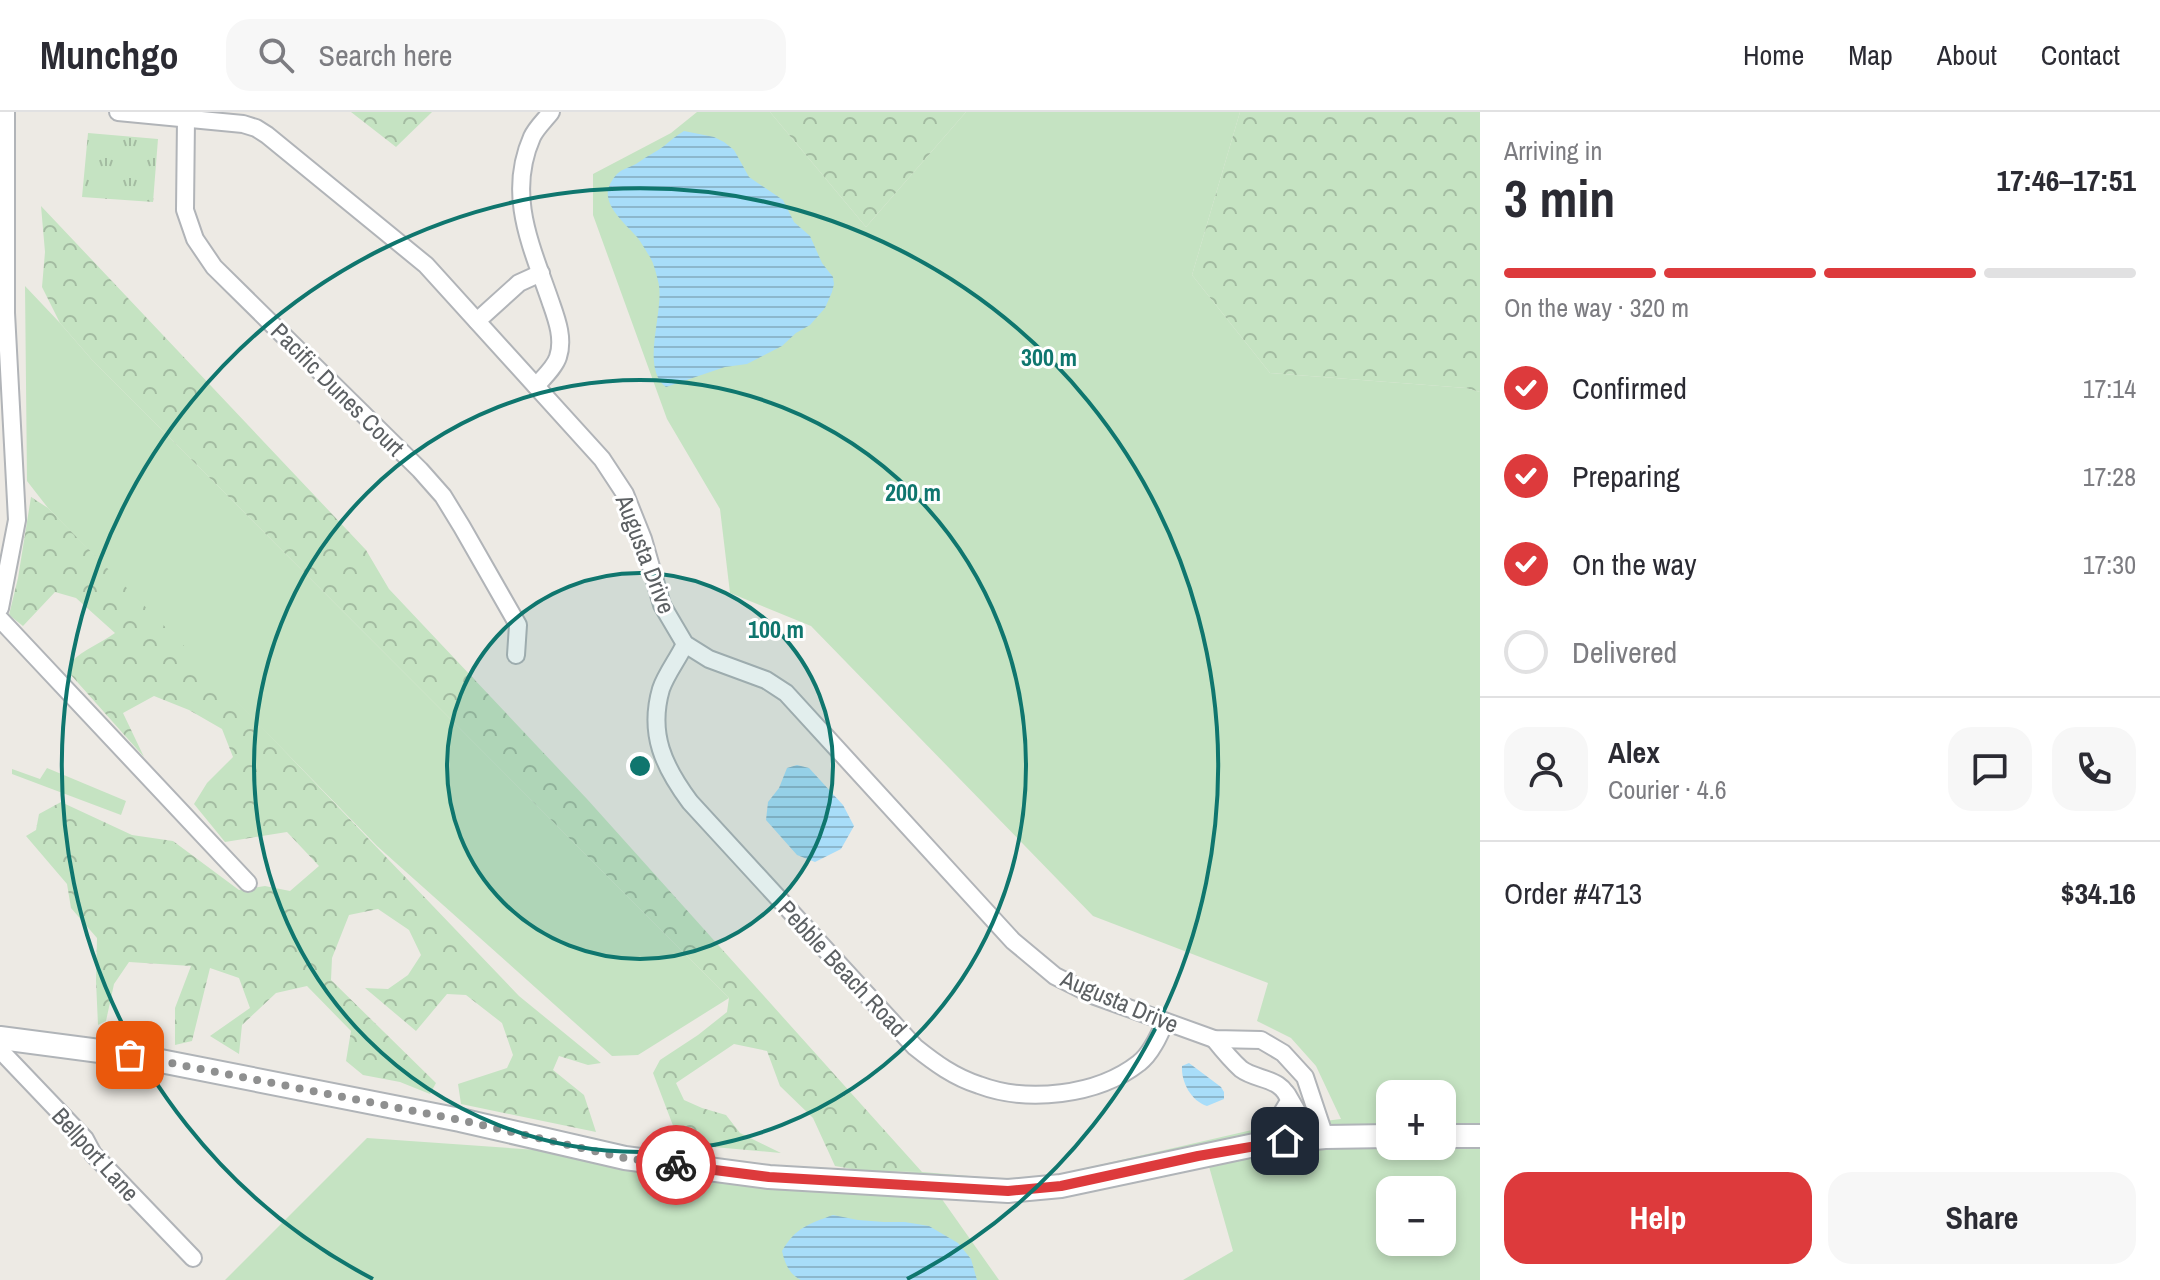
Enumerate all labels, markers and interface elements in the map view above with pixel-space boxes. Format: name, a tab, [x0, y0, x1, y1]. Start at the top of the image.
search box	[226, 19, 786, 91]
text: Munchgo	[40, 30, 178, 81]
icon: search	[254, 33, 298, 77]
text: Search here	[318, 35, 453, 75]
text: Home	[1743, 36, 1804, 74]
text: Map	[1848, 36, 1893, 74]
text: About	[1937, 36, 1997, 74]
text: Contact	[2041, 36, 2120, 74]
text: Arriving in	[1504, 133, 1602, 168]
text: 17:46–17:51	[1997, 160, 2136, 200]
text: 3 min	[1504, 163, 1615, 233]
text: On the way · 320 m	[1504, 290, 1689, 325]
street label: Pacific Dunes Court	[264, 315, 412, 463]
text: 300 m	[1021, 341, 1077, 373]
icon: check	[1504, 366, 1548, 410]
text: Confirmed	[1572, 368, 1687, 408]
text: 17:14	[2083, 371, 2136, 406]
icon: check	[1504, 454, 1548, 498]
text: Preparing	[1572, 456, 1680, 496]
text: 17:28	[2083, 459, 2136, 494]
text: 200 m	[885, 476, 941, 508]
street label: Augusta Drive	[608, 489, 683, 618]
icon: check	[1504, 542, 1548, 586]
text: On the way	[1572, 544, 1696, 584]
text: 17:30	[2083, 547, 2136, 582]
text: 100 m	[748, 613, 804, 645]
text: Delivered	[1572, 632, 1677, 672]
button: person	[1504, 727, 1588, 811]
button: chat	[1948, 727, 2032, 811]
button: phone	[2052, 727, 2136, 811]
text: Alex	[1608, 732, 1660, 772]
centre of rings	[626, 752, 654, 780]
text: Courier · 4.6	[1608, 772, 1727, 807]
text: Order #4713	[1504, 873, 1642, 913]
text: $34.16	[2061, 873, 2136, 913]
street label: Pebble Beach Road	[772, 893, 914, 1043]
street label: Augusta Drive	[1055, 962, 1184, 1040]
pin	[96, 1021, 164, 1089]
icon: bag	[108, 1033, 152, 1077]
map controls	[1376, 1080, 1456, 1256]
button: +	[1376, 1080, 1456, 1160]
street label: Bellport Lane	[45, 1100, 147, 1208]
pin	[1251, 1107, 1319, 1175]
icon: home	[1263, 1119, 1307, 1163]
courier	[636, 1125, 716, 1205]
icon: bike	[654, 1143, 698, 1187]
button: Help	[1504, 1172, 1812, 1264]
button: Share	[1828, 1172, 2136, 1264]
button: −	[1376, 1176, 1456, 1256]

